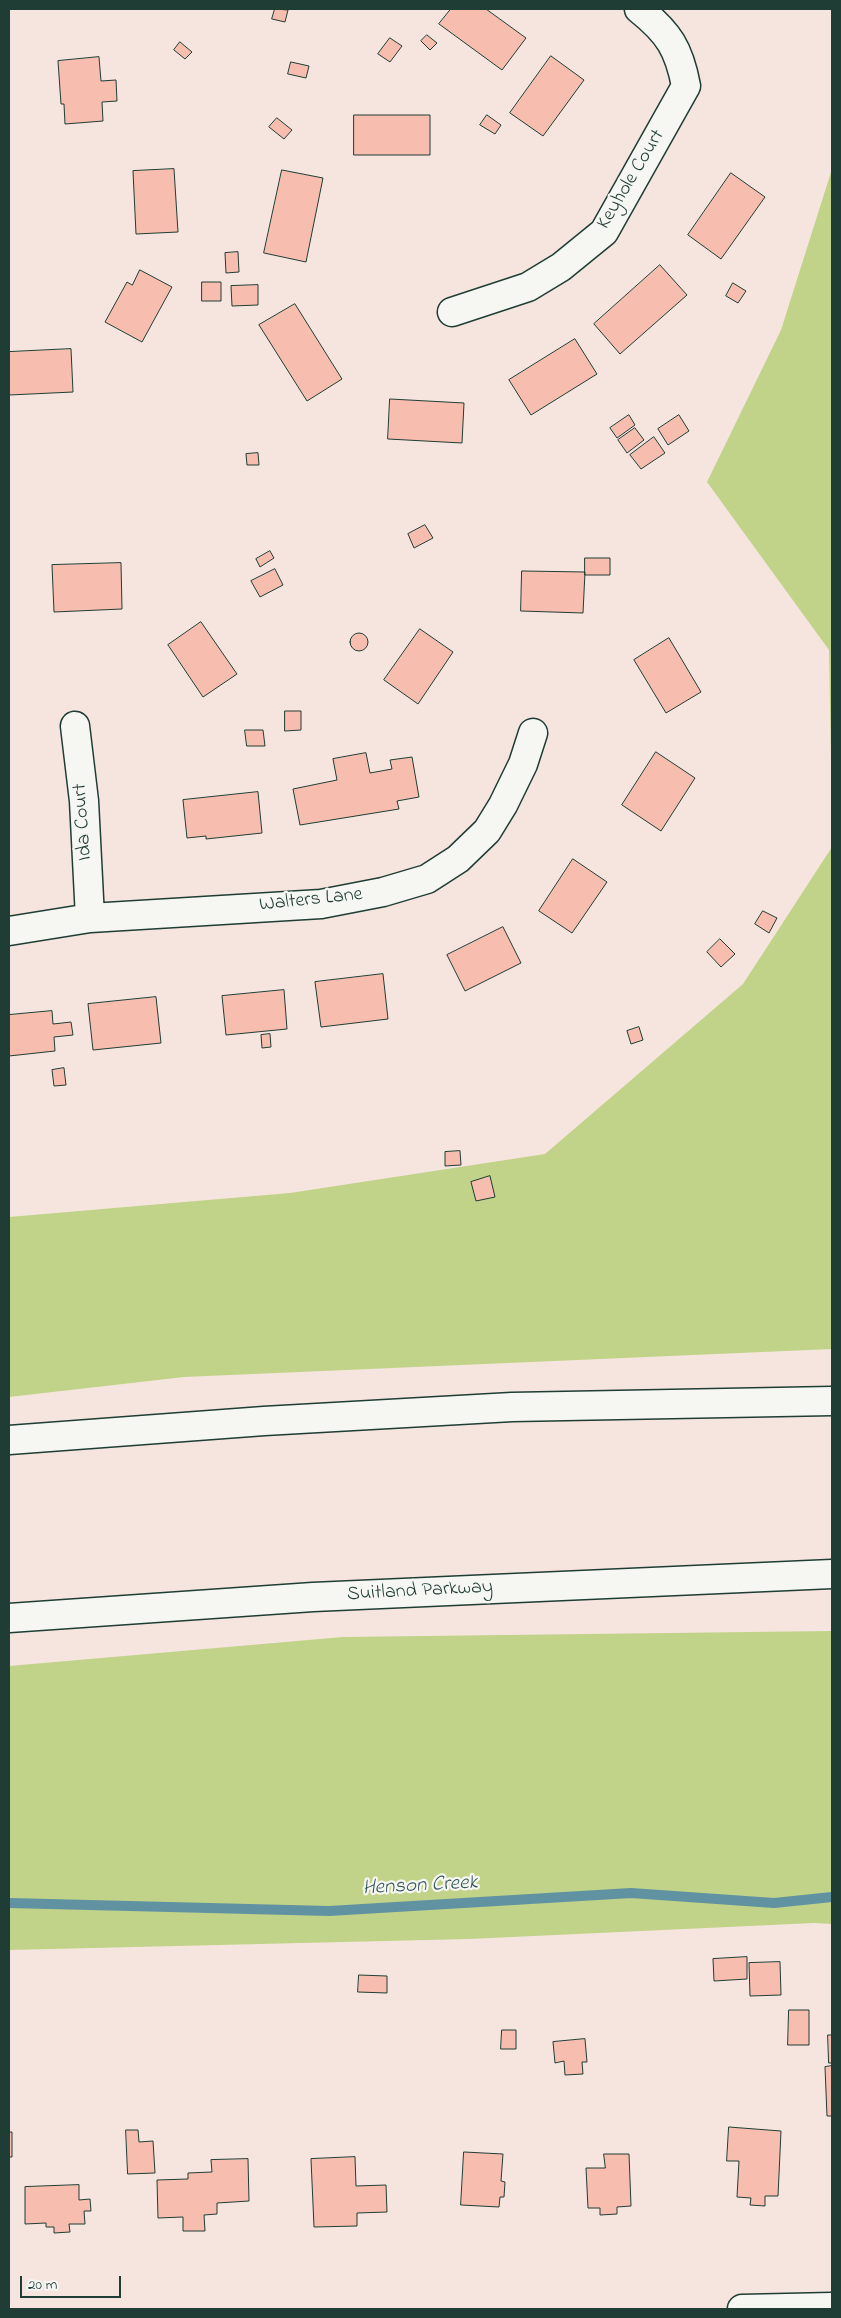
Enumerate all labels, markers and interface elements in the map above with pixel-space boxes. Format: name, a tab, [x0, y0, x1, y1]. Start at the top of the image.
street label: Keyhole Court	[593, 126, 671, 234]
street label: Ida Court	[69, 783, 99, 861]
street label: Walters Lane	[258, 884, 364, 918]
street label: Suitland Parkway	[346, 1576, 494, 1608]
water label: Henson Creek	[362, 1871, 478, 1903]
scale bar	[22, 2266, 124, 2298]
text: 20 m	[28, 2274, 57, 2296]

